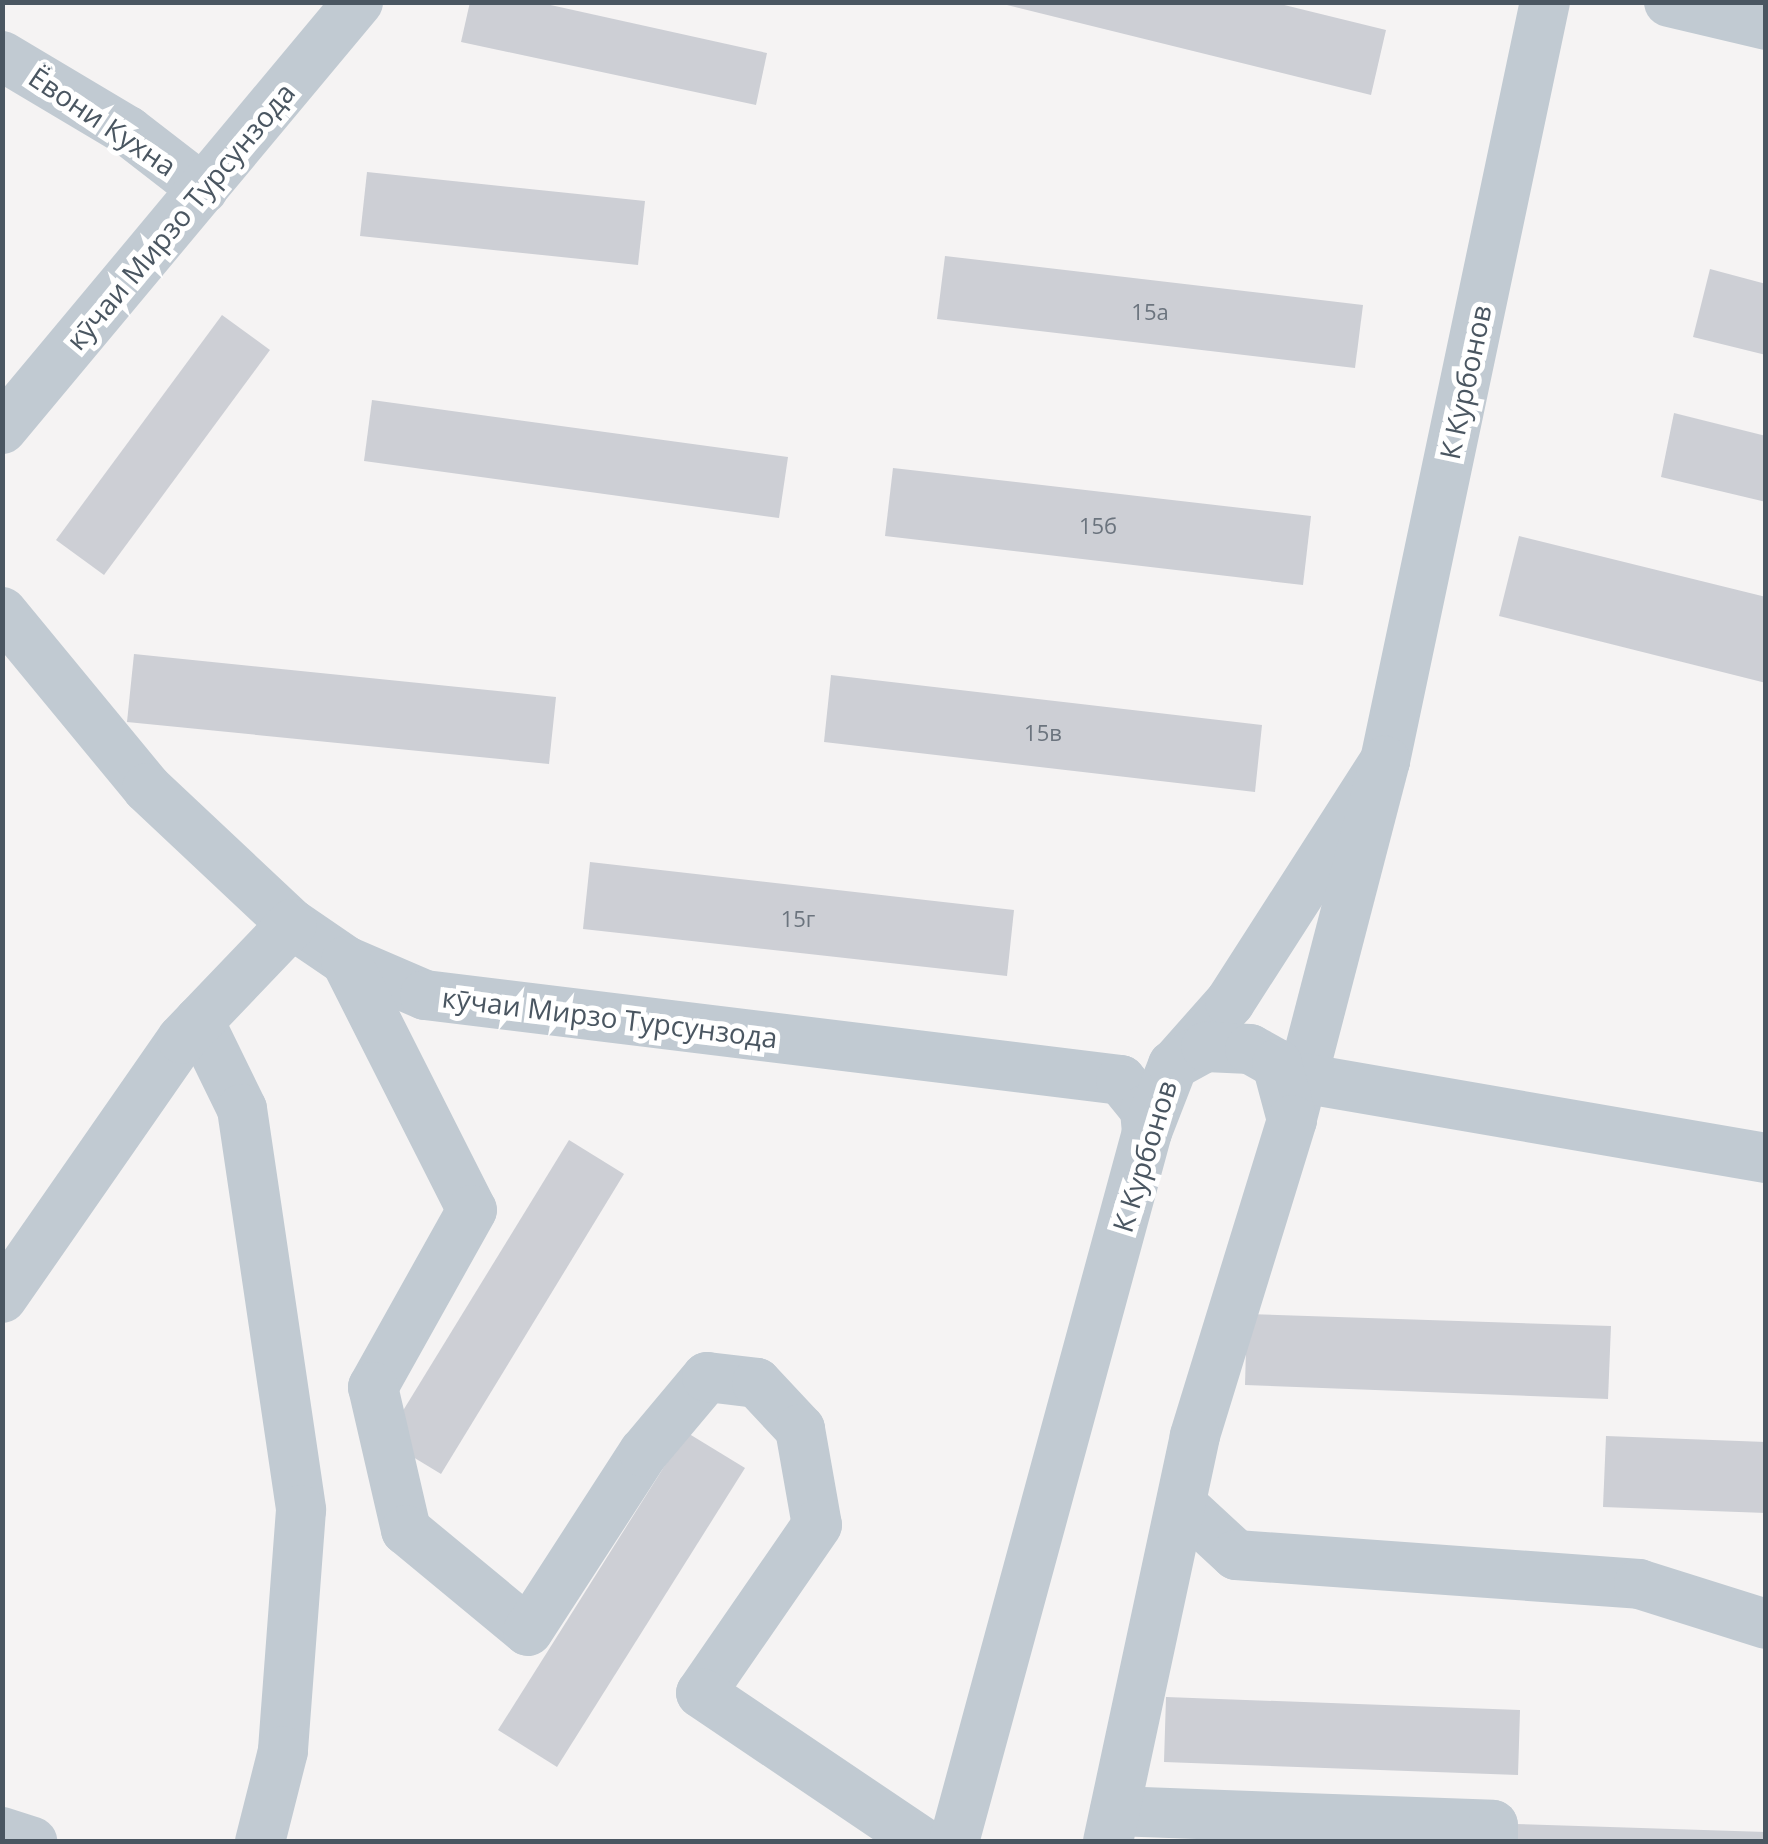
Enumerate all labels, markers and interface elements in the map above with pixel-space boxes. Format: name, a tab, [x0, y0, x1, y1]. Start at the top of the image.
street label: Ёвони Кухна	[23, 59, 183, 183]
street label: кӯчаи Мирзо Турсунзода	[59, 76, 301, 356]
house number: 15а	[1131, 299, 1169, 325]
street label: К Курбонов	[1432, 302, 1498, 462]
house number: 15б	[1079, 513, 1117, 539]
house number: 15в	[1024, 720, 1062, 746]
house number: 15г	[781, 906, 815, 932]
street label: кӯчаи Мирзо Турсунзода	[440, 980, 780, 1054]
street label: К Курбонов	[1105, 1076, 1183, 1236]

